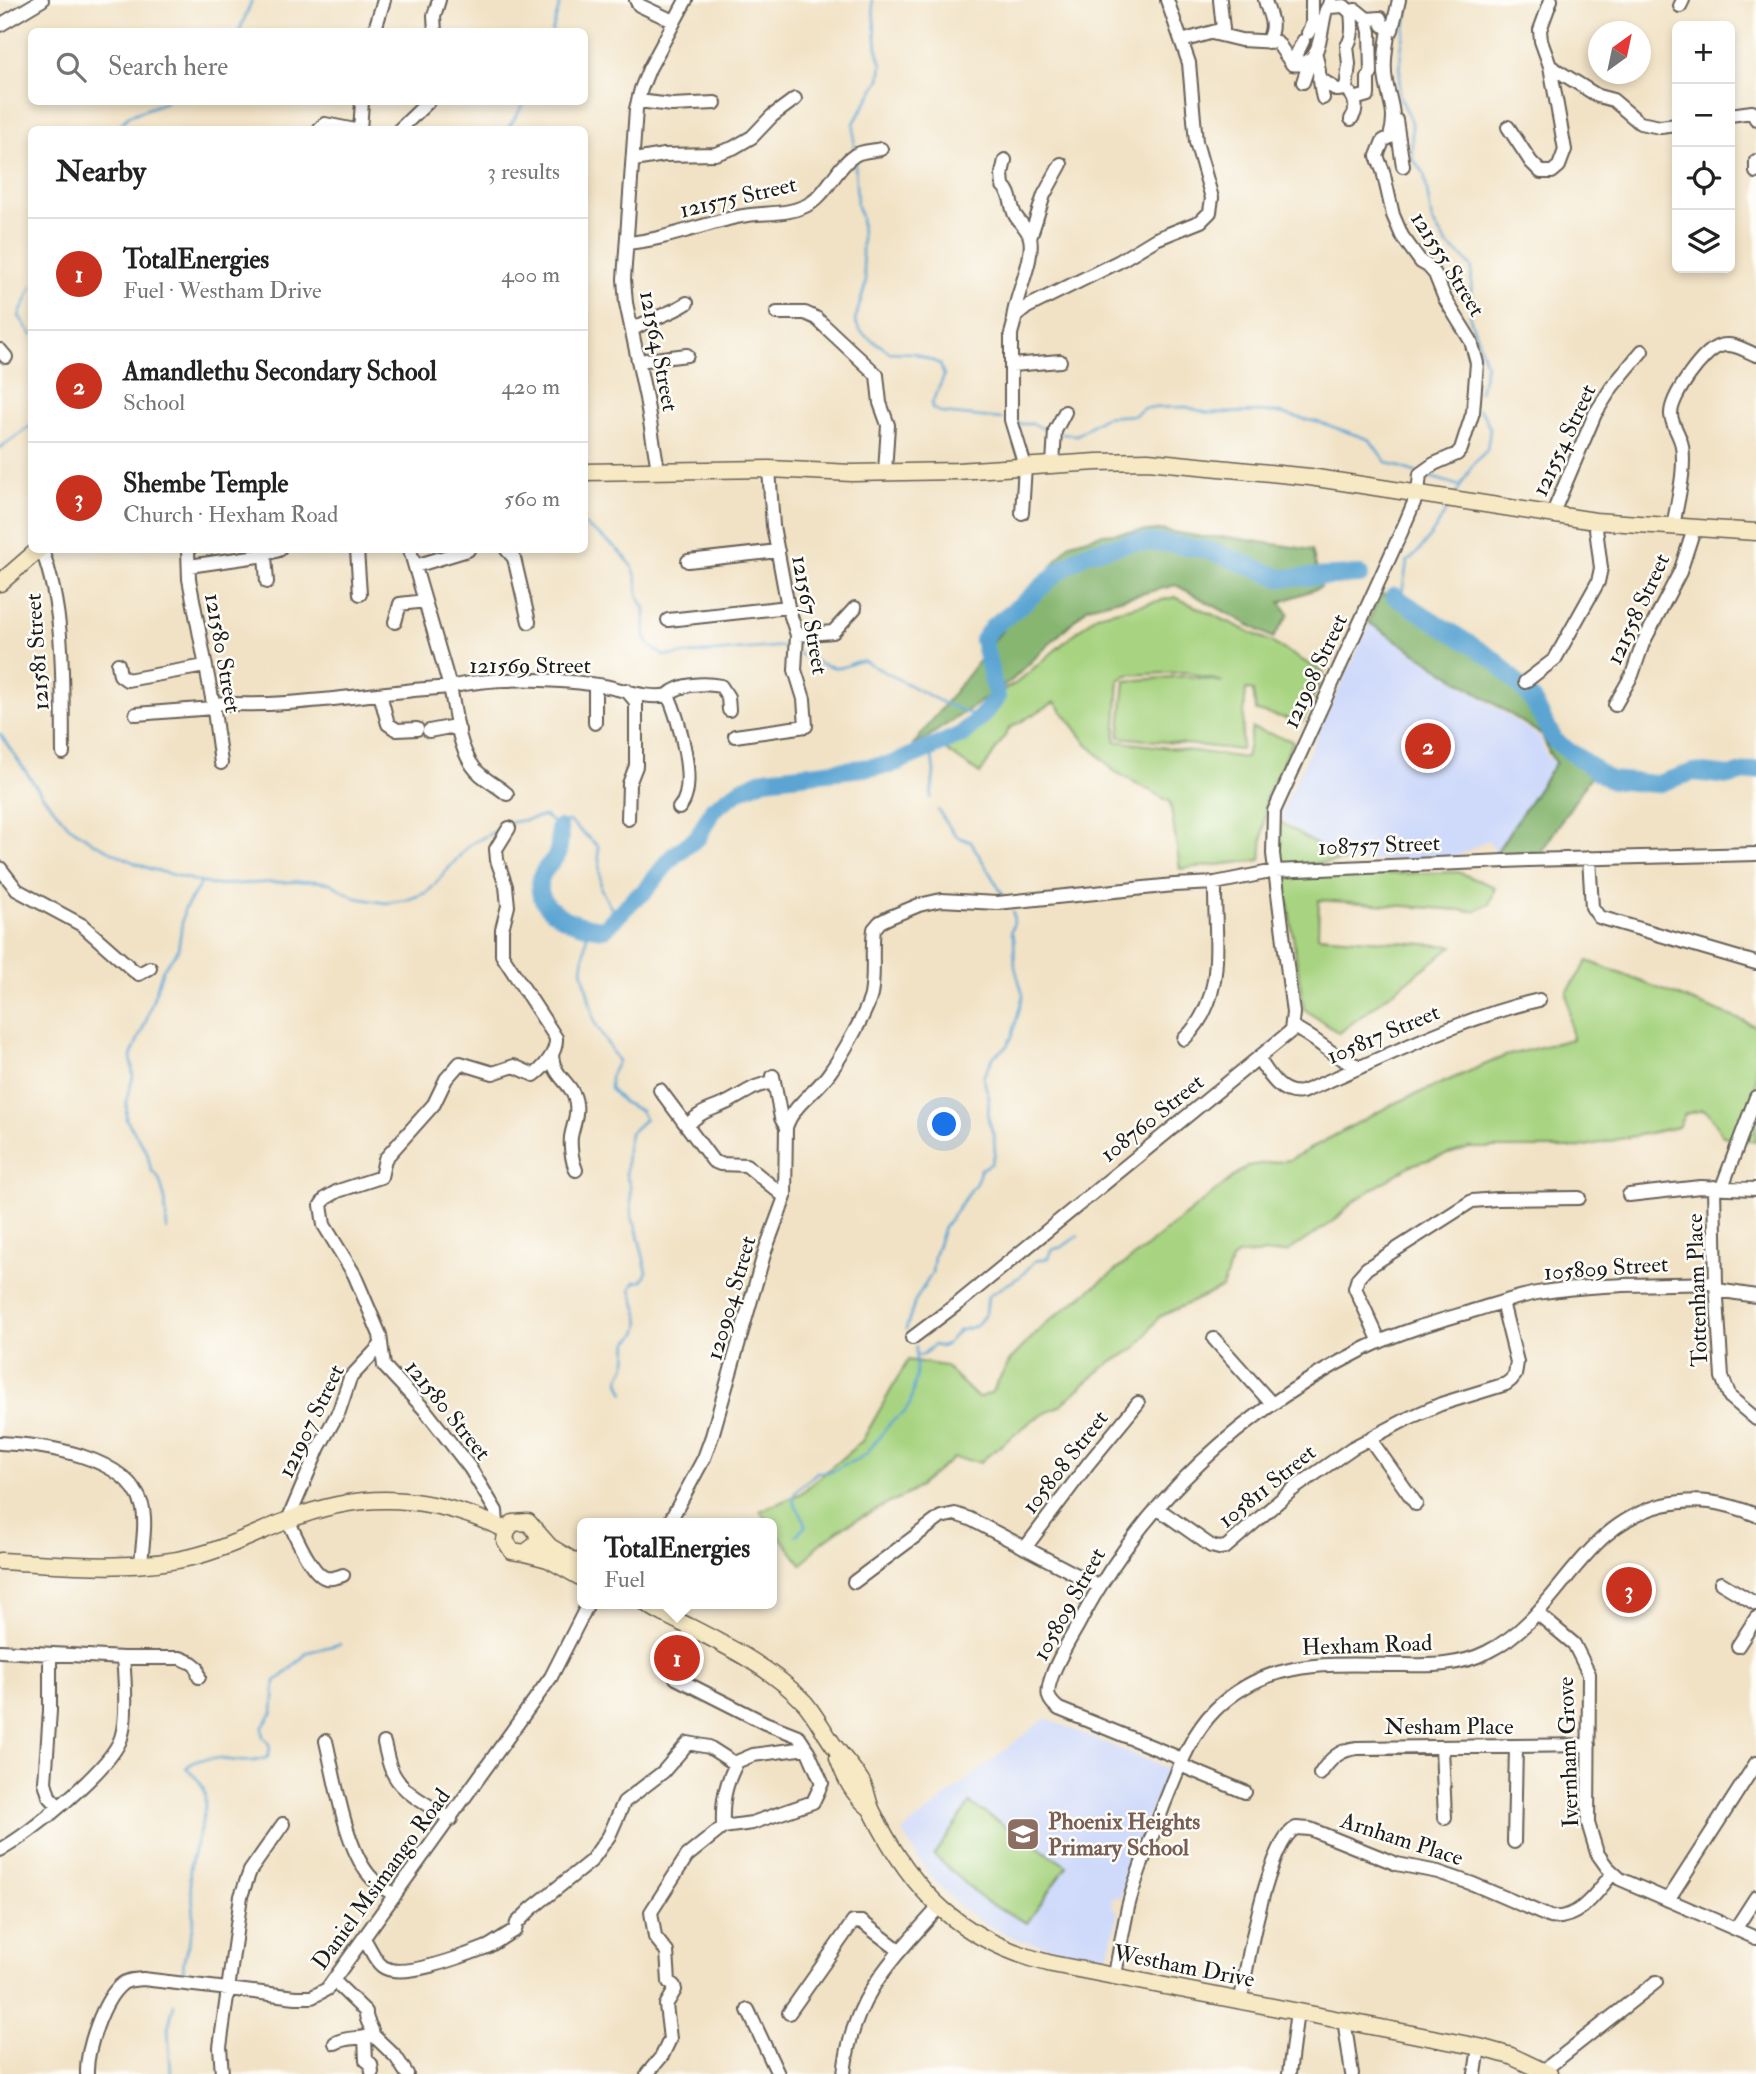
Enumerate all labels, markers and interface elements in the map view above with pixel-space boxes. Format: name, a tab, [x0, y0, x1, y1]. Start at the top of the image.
north arrow	[1588, 21, 1651, 84]
map controls	[1672, 21, 1735, 273]
button: +	[1672, 21, 1735, 84]
search box	[28, 28, 588, 105]
icon: search	[52, 48, 90, 86]
text: Search here	[108, 51, 228, 83]
button: −	[1672, 84, 1735, 147]
button: locate	[1672, 147, 1735, 210]
text: Nearby	[56, 153, 146, 190]
text: 3 results	[487, 157, 560, 186]
street label: 121575 Street	[677, 169, 799, 225]
street label: 121555 Street	[1404, 206, 1492, 322]
button: layers	[1672, 210, 1735, 273]
text: TotalEnergies	[123, 244, 269, 276]
text: 1	[75, 260, 83, 289]
text: 400 m	[501, 260, 560, 289]
text: Fuel · Westham Drive	[123, 276, 322, 305]
street label: 121564 Street	[633, 288, 685, 414]
text: Amandlethu Secondary School	[123, 356, 437, 388]
text: 2	[73, 372, 85, 401]
text: 420 m	[501, 372, 560, 401]
street label: 121554 Street	[1525, 379, 1603, 501]
text: School	[123, 388, 185, 417]
text: Shembe Temple	[123, 468, 288, 500]
text: 3	[75, 484, 83, 513]
text: 560 m	[504, 484, 560, 513]
text: Church · Hexham Road	[123, 500, 338, 529]
street label: 121558 Street	[1600, 549, 1676, 669]
street label: 121567 Street	[785, 553, 835, 677]
street label: 121580 Street	[198, 591, 248, 715]
street label: 121581 Street	[18, 592, 56, 712]
street label: 121908 Street	[1276, 609, 1354, 733]
street label: 121569 Street	[469, 651, 591, 680]
pin: 2	[1405, 720, 1451, 772]
street label: 108757 Street	[1317, 828, 1441, 862]
street label: 105817 Street	[1322, 997, 1444, 1071]
street label: 108760 Street	[1094, 1067, 1210, 1169]
your location	[927, 1107, 961, 1141]
street label: Tottenham Place	[1680, 1212, 1714, 1367]
street label: 120904 Street	[699, 1233, 763, 1363]
street label: 105809 Street	[1543, 1249, 1669, 1287]
street label: 121580 Street	[399, 1354, 497, 1466]
street label: 121907 Street	[271, 1360, 351, 1482]
street label: 105808 Street	[1016, 1404, 1114, 1520]
street label: 105811 Street	[1212, 1438, 1322, 1534]
popup	[577, 1518, 777, 1609]
text: TotalEnergies	[604, 1533, 750, 1565]
street label: 105809 Street	[1026, 1542, 1112, 1666]
pin: 3	[1606, 1564, 1652, 1616]
text: Fuel	[604, 1565, 645, 1594]
street label: Hexham Road	[1301, 1628, 1433, 1662]
pin: 1	[654, 1632, 700, 1684]
street label: Ivernham Grove	[1551, 1676, 1585, 1828]
street label: Nesham Place	[1384, 1712, 1514, 1741]
street label: Daniel Msimango Road	[305, 1783, 457, 1975]
street label: Arnham Place	[1336, 1805, 1467, 1873]
place label: Phoenix Heights Primary School	[1048, 1807, 1200, 1863]
school or university icon: Phoenix Heights Primary School	[1004, 1815, 1042, 1853]
street label: Westham Drive	[1110, 1938, 1257, 1994]

